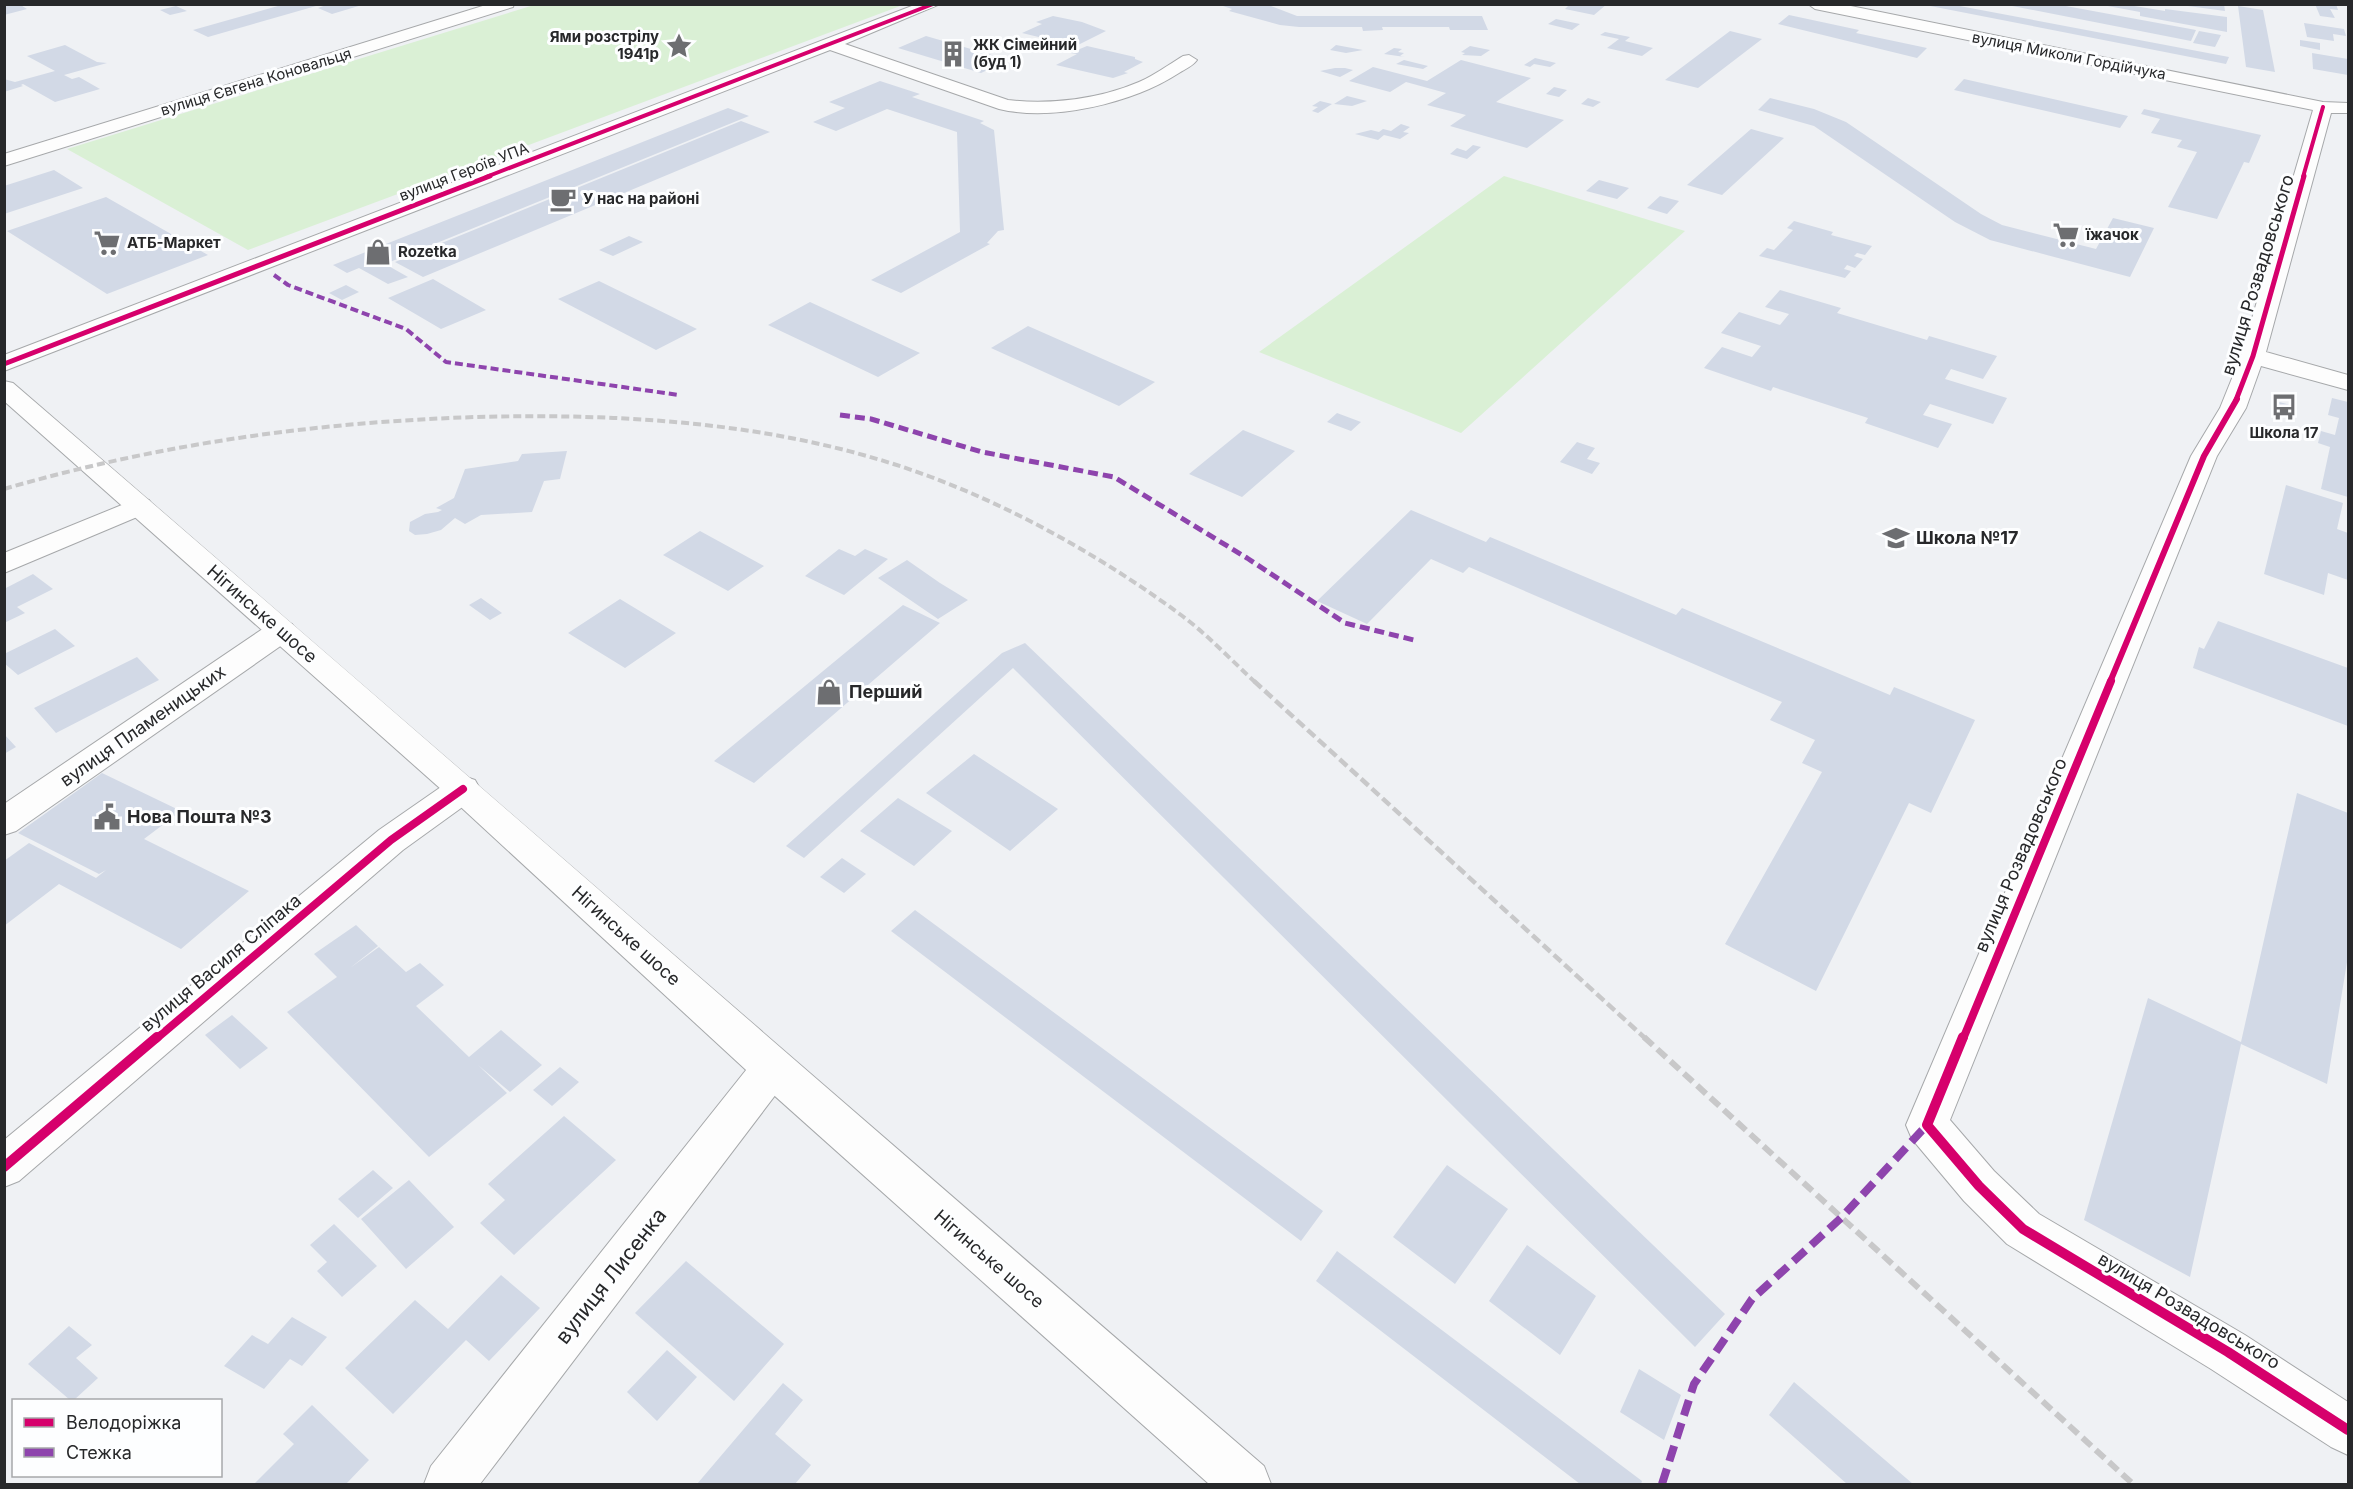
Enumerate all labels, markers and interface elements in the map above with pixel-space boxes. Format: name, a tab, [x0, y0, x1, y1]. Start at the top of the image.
place label: Ями розстрілу 1941р	[550, 27, 659, 63]
street label: вулиця Миколи Гордійчука	[1971, 27, 2168, 84]
place icon: Ями розстрілу 1941р	[664, 31, 694, 61]
place label: ЖК Сімейний (буд 1)	[973, 35, 1077, 71]
building icon: ЖК Сімейний (буд 1)	[938, 39, 968, 69]
street label: вулиця Євгена Коновальця	[158, 43, 354, 120]
street label: вулиця Героїв УПА	[396, 138, 531, 205]
street label: вулиця Розвадовського	[2217, 172, 2298, 378]
cafe icon: У нас на районі	[548, 184, 578, 214]
place label: У нас на районі	[583, 189, 699, 208]
supermarket icon: їжачок	[2051, 220, 2081, 250]
place label: їжачок	[2085, 225, 2139, 244]
supermarket icon: АТБ-Маркет	[92, 228, 122, 258]
place label: АТБ-Маркет	[127, 233, 221, 252]
shop icon: Rozetka	[363, 237, 393, 267]
place label: Rozetka	[398, 242, 457, 261]
bus stop icon: Школа 17	[2269, 392, 2299, 422]
place label: Школа 17	[2250, 423, 2319, 442]
school or university icon: Школа №17	[1881, 523, 1911, 553]
place label: Школа №17	[1916, 527, 2019, 548]
street label: Нігинське шосе	[203, 560, 322, 667]
street label: вулиця Пламеницьких	[56, 660, 229, 791]
shop icon: Перший	[814, 677, 844, 707]
place label: Перший	[849, 681, 922, 702]
street label: вулиця Розвадовського	[1970, 755, 2071, 955]
public building icon: Нова Пошта №3	[92, 802, 122, 832]
place label: Нова Пошта №3	[127, 806, 272, 827]
street label: Нігинське шосе	[568, 881, 685, 990]
street label: вулиця Василя Сліпака	[136, 889, 305, 1036]
street label: вулиця Лисенка	[550, 1203, 671, 1349]
street label: Нігинське шосе	[930, 1205, 1049, 1312]
street label: вулиця Розвадовського	[2094, 1248, 2284, 1373]
legend	[12, 1399, 222, 1477]
text: Велодоріжка	[66, 1412, 181, 1433]
text: Стежка	[66, 1442, 132, 1463]

